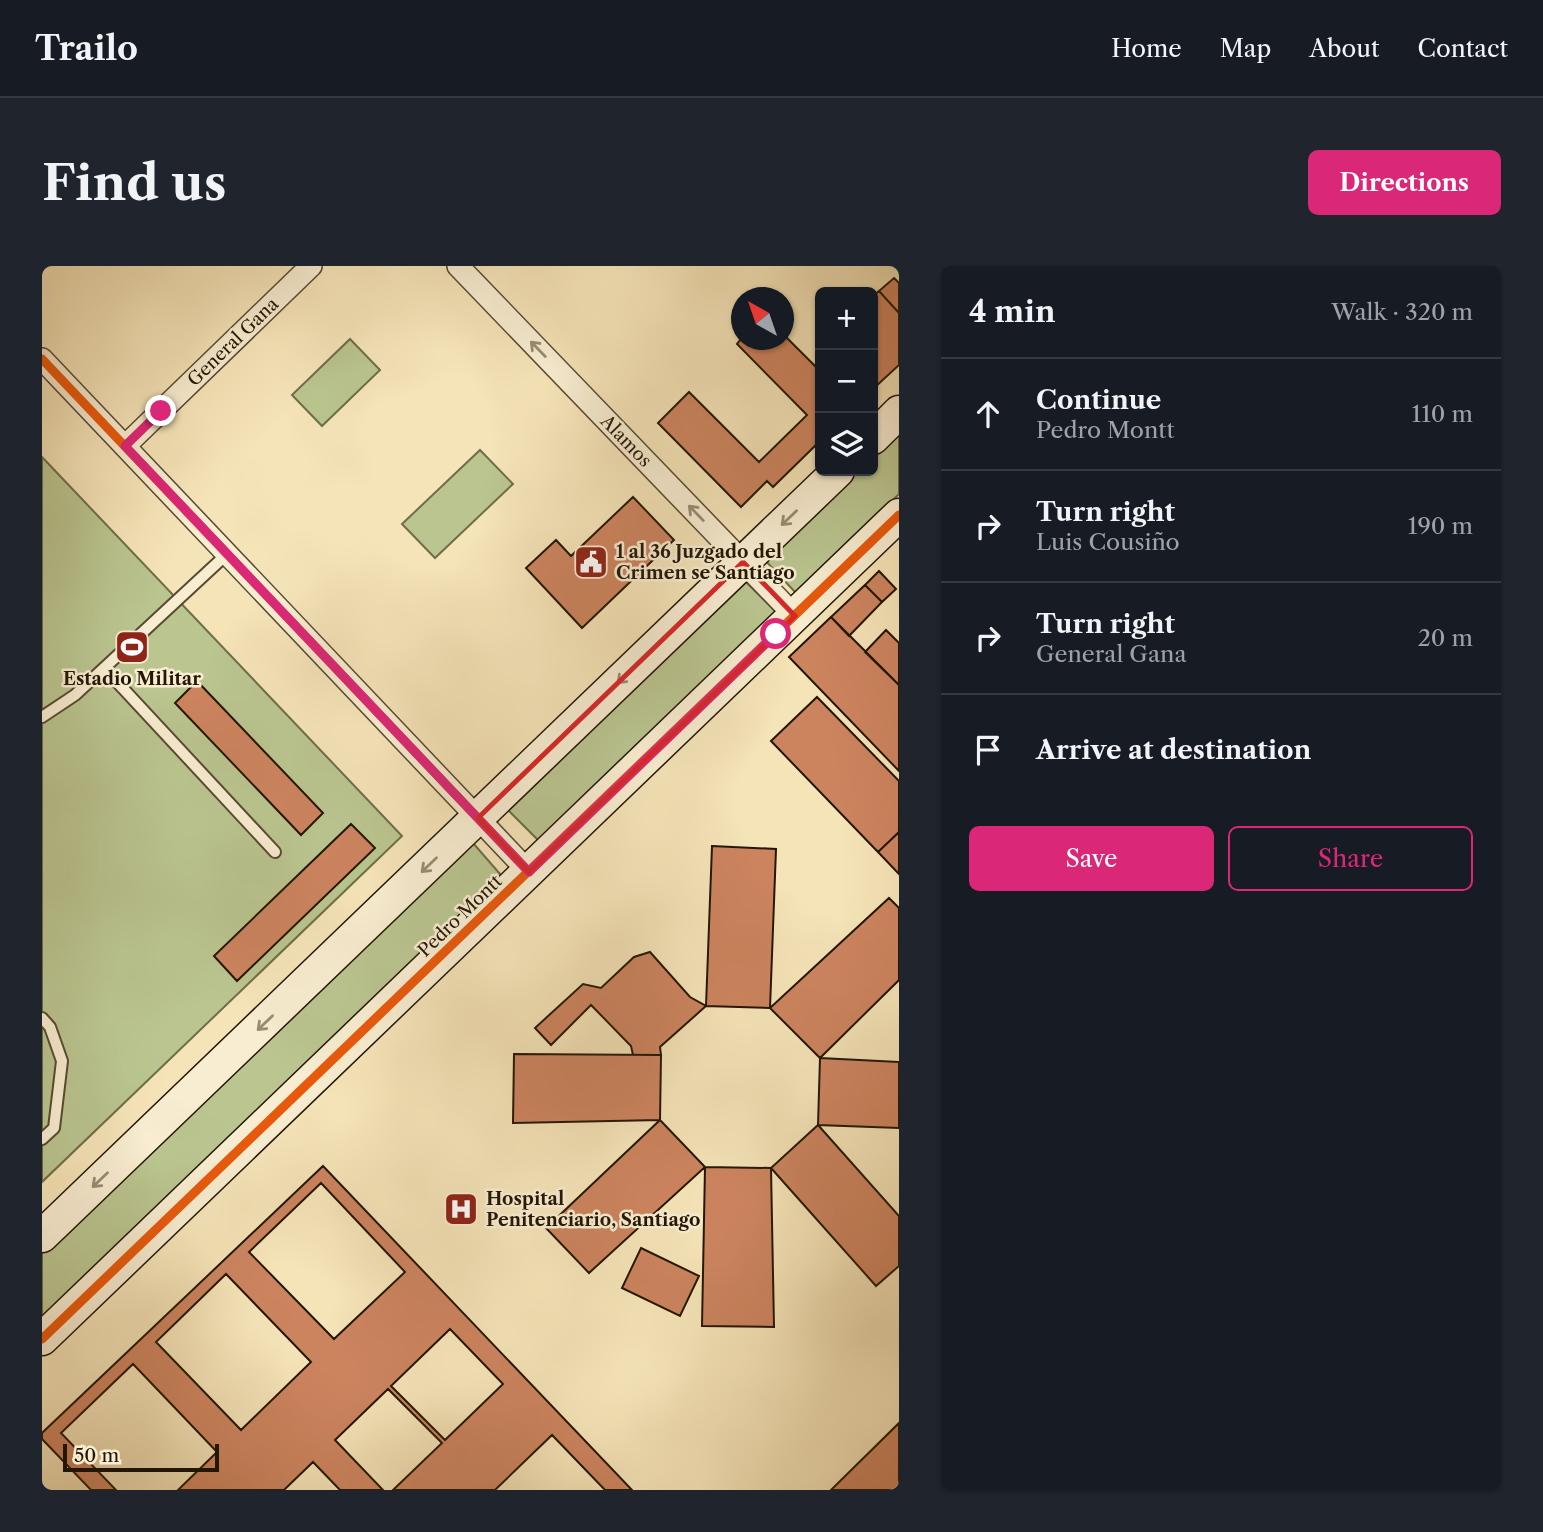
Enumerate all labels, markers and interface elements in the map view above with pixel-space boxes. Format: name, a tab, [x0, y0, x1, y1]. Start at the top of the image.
text: Trailo	[35, 28, 138, 69]
text: Home	[1111, 34, 1182, 63]
text: Map	[1220, 34, 1271, 63]
text: About	[1309, 34, 1380, 63]
text: Contact	[1418, 34, 1508, 63]
button: Directions	[1308, 150, 1501, 215]
text: Find us	[42, 152, 226, 213]
north arrow	[731, 287, 794, 350]
map controls	[815, 287, 878, 476]
button: +	[815, 287, 878, 350]
street label: General Gana	[183, 293, 283, 391]
text: 4 min	[969, 293, 1055, 330]
text: Walk · 320 m	[1331, 298, 1473, 326]
one-way arrow	[530, 341, 547, 358]
button: −	[815, 350, 878, 413]
text: Continue	[1036, 384, 1161, 416]
route end	[145, 395, 176, 426]
icon: ahead	[969, 395, 1007, 433]
text: 110 m	[1412, 400, 1473, 428]
street label: Alamos	[595, 410, 656, 472]
button: layers	[815, 413, 878, 476]
text: Pedro Montt	[1036, 416, 1175, 444]
text: Turn right	[1036, 496, 1175, 528]
one-way arrow	[687, 505, 704, 522]
icon: right	[969, 507, 1007, 545]
one-way arrow	[780, 510, 798, 526]
text: 190 m	[1408, 512, 1473, 540]
text: Luis Cousiño	[1036, 528, 1180, 556]
place label: 1 al 36 Juzgado del Crimen se Santiago	[616, 541, 795, 584]
public building icon: 1 al 36 Juzgado del Crimen se Santiago	[572, 543, 610, 581]
text: Turn right	[1036, 608, 1175, 640]
route start	[760, 618, 791, 649]
icon: right	[969, 619, 1007, 657]
text: 20 m	[1418, 624, 1473, 652]
sports icon: Estadio Militar	[113, 628, 151, 666]
text: General Gana	[1036, 640, 1187, 668]
one-way arrow	[617, 667, 634, 684]
place label: Estadio Militar	[63, 668, 201, 690]
icon: arrive	[969, 731, 1007, 769]
text: Arrive at destination	[1036, 734, 1311, 766]
button: Save	[969, 826, 1214, 891]
button: Share	[1228, 826, 1473, 891]
one-way arrow	[421, 857, 438, 874]
street label: Pedro Montt	[413, 870, 507, 962]
one-way arrow	[256, 1014, 273, 1031]
one-way arrow	[92, 1171, 109, 1188]
place label: Hospital Penitenciario, Santiago	[486, 1188, 701, 1231]
hospital icon: Hospital Penitenciario, Santiago	[442, 1190, 480, 1228]
scale bar	[63, 1441, 219, 1473]
text: 50 m	[74, 1444, 119, 1467]

